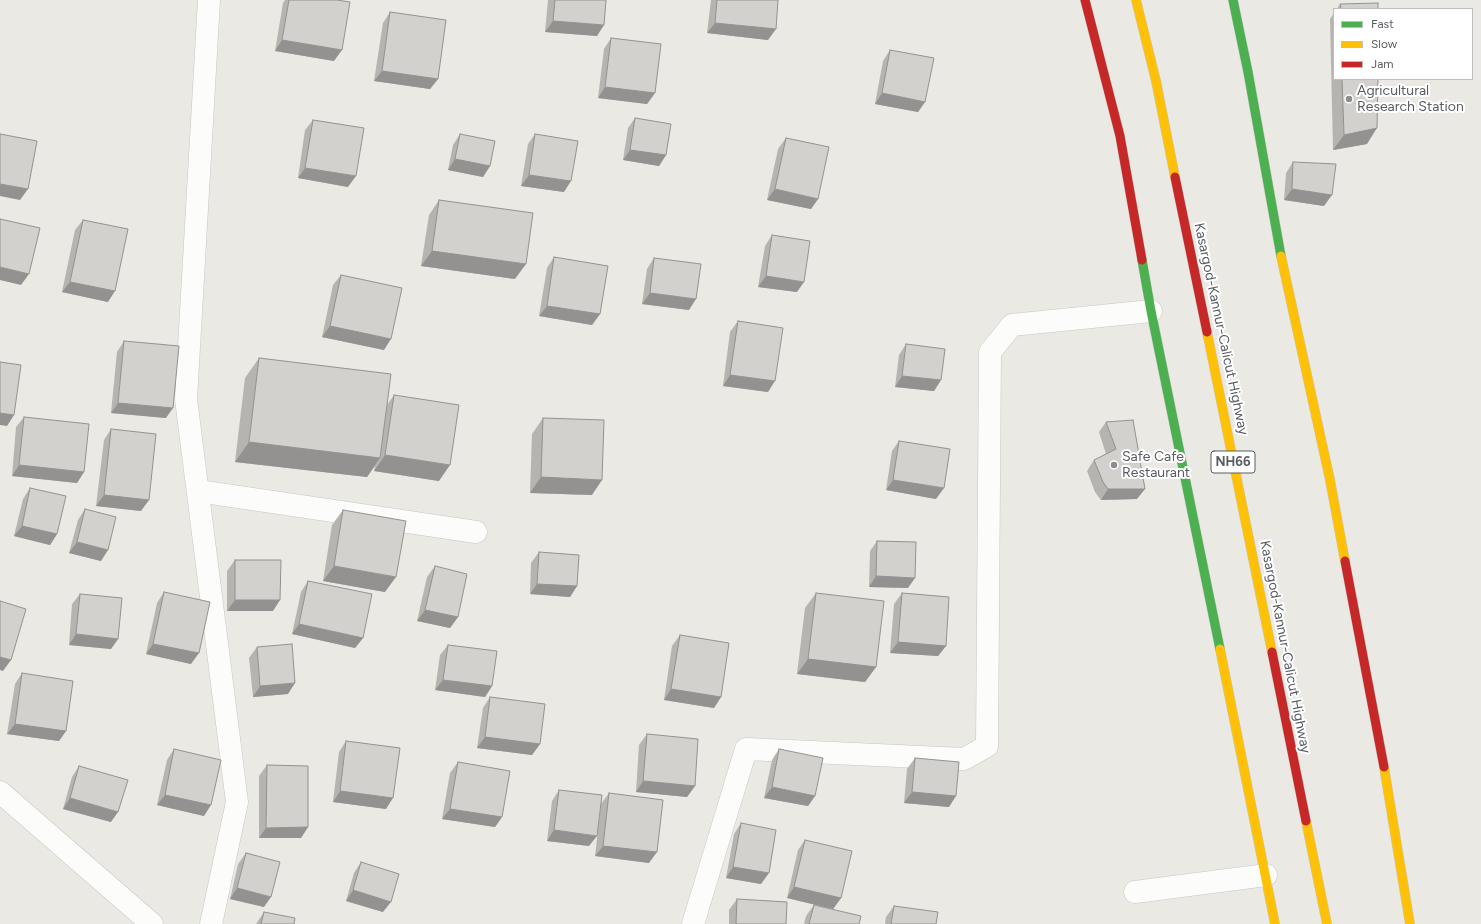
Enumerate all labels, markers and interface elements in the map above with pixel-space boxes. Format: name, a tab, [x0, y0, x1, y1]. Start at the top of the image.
legend	[1333, 8, 1473, 80]
text: Fast	[1371, 17, 1394, 31]
text: Slow	[1371, 37, 1397, 51]
text: Jam	[1371, 57, 1394, 71]
place label: Agricultural Research Station	[1357, 83, 1464, 116]
marker: Agricultural Research Station	[1344, 94, 1354, 104]
street label: Kasargod-Kannur-Calicut Highway	[1190, 221, 1252, 437]
place label: Safe Cafe Restaurant	[1122, 449, 1190, 482]
road number: NH66	[1211, 451, 1255, 473]
marker: Safe Cafe Restaurant	[1109, 460, 1119, 470]
street label: Kasargod-Kannur-Calicut Highway	[1256, 539, 1314, 755]

